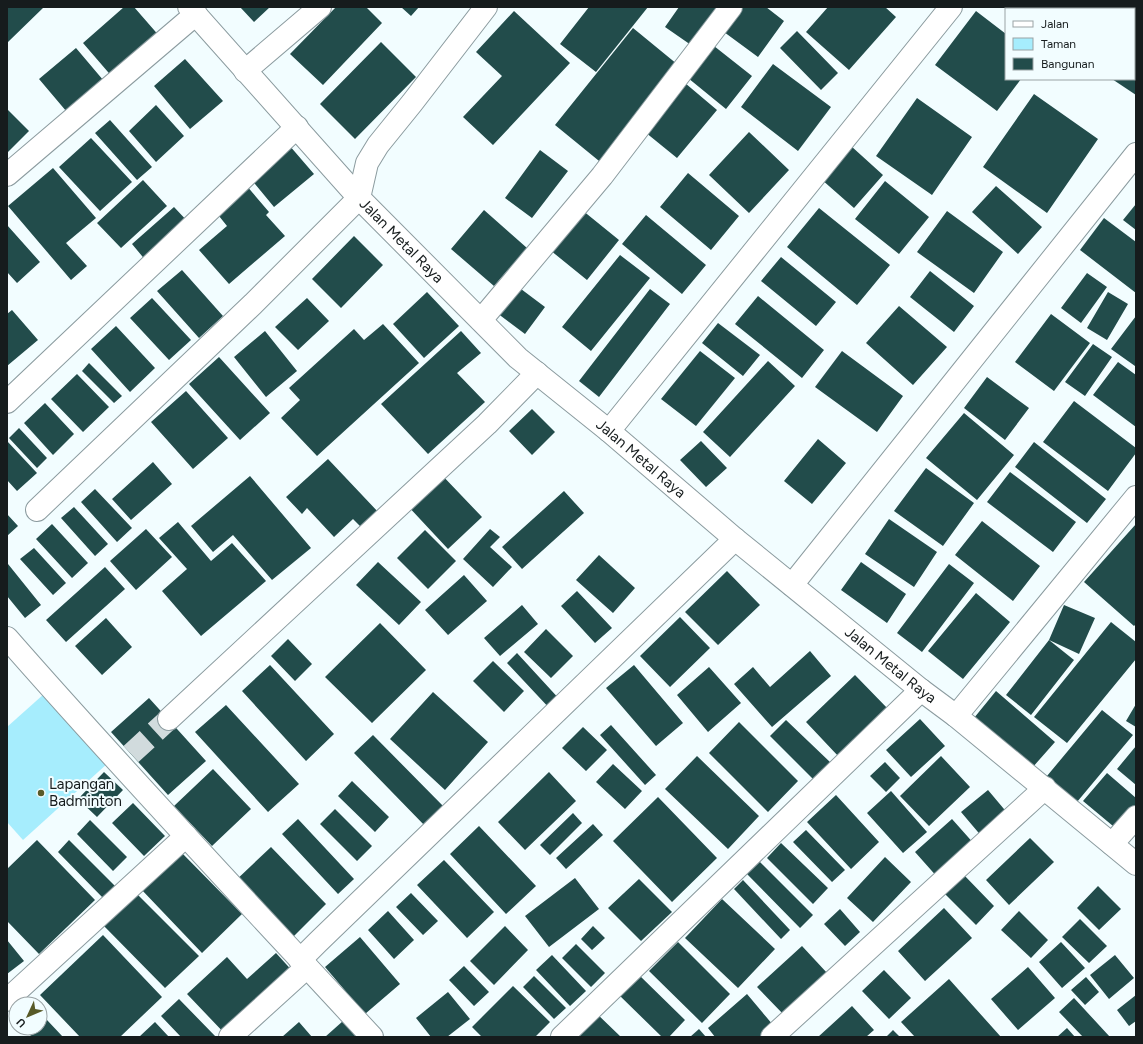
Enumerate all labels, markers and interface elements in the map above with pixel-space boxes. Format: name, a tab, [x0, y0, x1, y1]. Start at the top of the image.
legend	[1005, 8, 1135, 80]
text: Jalan	[1041, 17, 1069, 31]
text: Taman	[1041, 37, 1076, 51]
text: Bangunan	[1041, 57, 1095, 71]
street label: Jalan Metal Raya	[356, 195, 447, 287]
street label: Jalan Metal Raya	[593, 415, 689, 502]
street label: Jalan Metal Raya	[841, 623, 940, 707]
place label: Lapangan Badminton	[49, 775, 122, 810]
marker: Lapangan Badminton	[36, 788, 46, 798]
north arrow	[8, 996, 48, 1036]
text: U	[14, 1015, 29, 1030]

